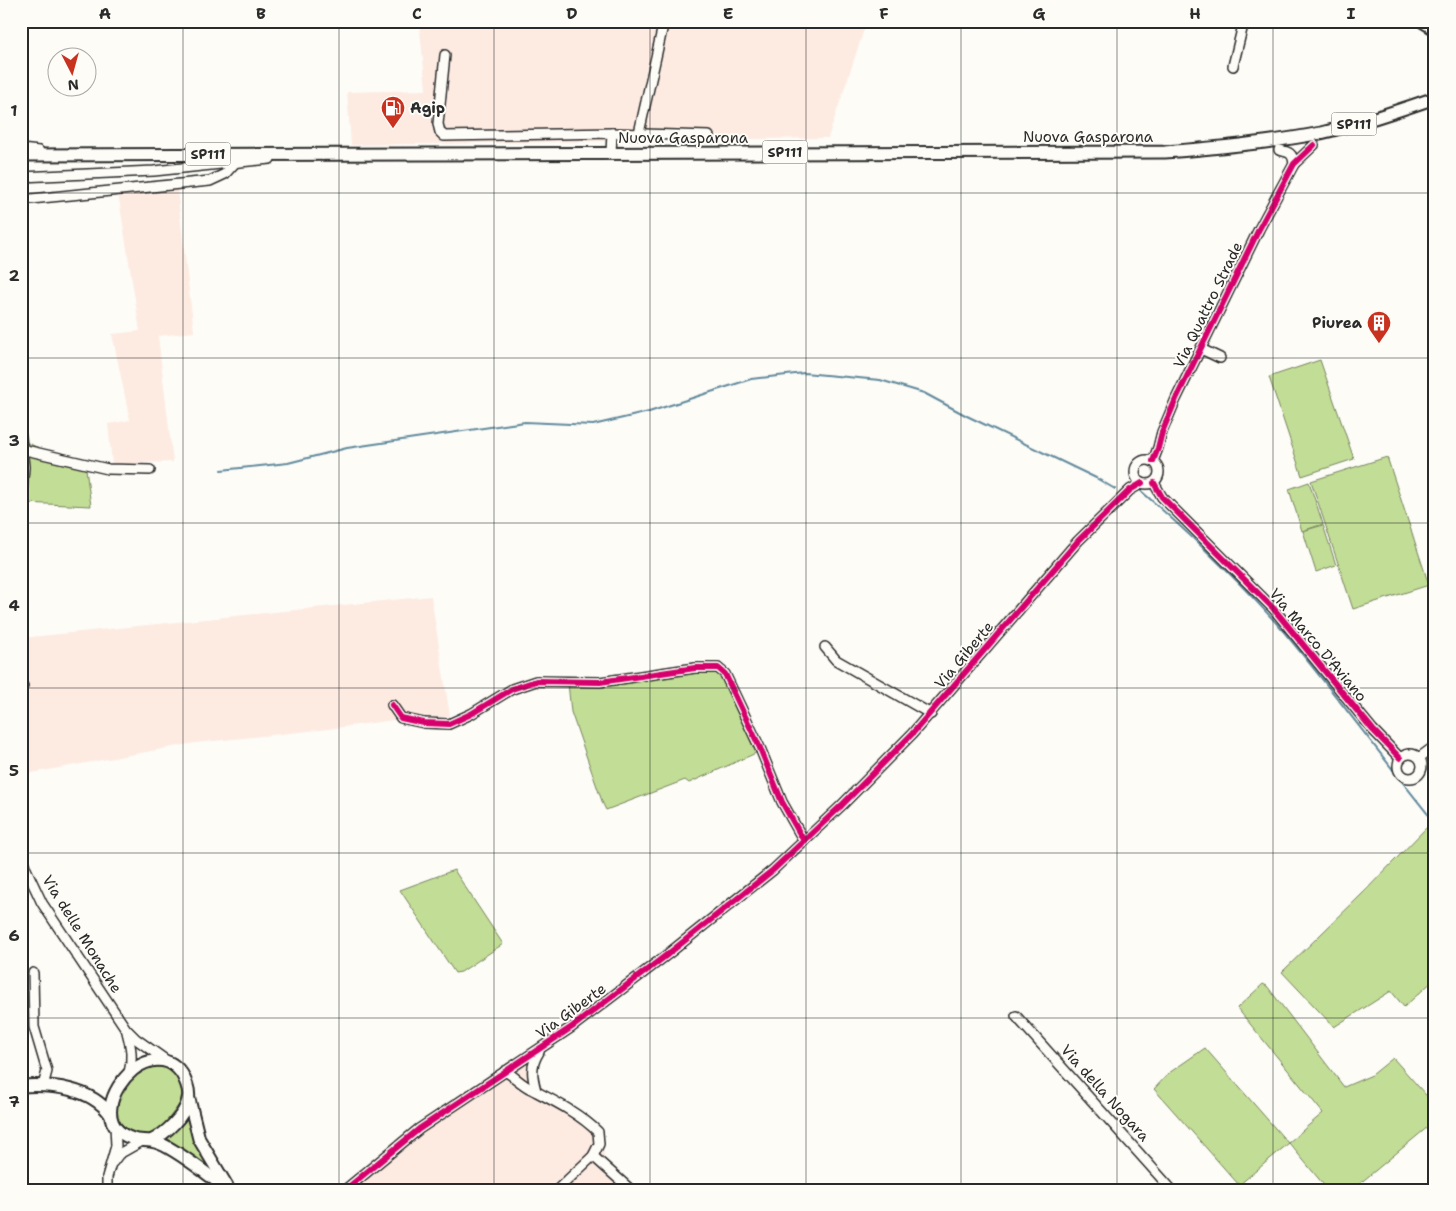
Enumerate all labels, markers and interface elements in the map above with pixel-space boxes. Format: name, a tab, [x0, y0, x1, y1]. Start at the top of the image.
text: A	[99, 3, 111, 24]
text: B	[256, 3, 266, 24]
text: C	[412, 3, 422, 24]
text: D	[566, 3, 578, 24]
text: E	[723, 3, 733, 24]
text: F	[879, 3, 889, 24]
text: G	[1033, 3, 1046, 24]
text: H	[1189, 3, 1201, 24]
text: I	[1347, 3, 1356, 24]
north arrow	[48, 48, 98, 98]
text: N	[67, 75, 80, 94]
fuel station icon: Agip	[380, 95, 406, 129]
place label: Agip	[410, 98, 445, 118]
text: 1	[10, 100, 18, 121]
road number: SP111	[1332, 112, 1376, 136]
street label: Nuova Gasparona	[1023, 127, 1154, 147]
street label: Nuova Gasparona	[618, 128, 749, 148]
road number: SP111	[762, 140, 808, 163]
road number: SP111	[186, 142, 230, 166]
street label: Via Quattro Strade	[1169, 239, 1247, 371]
text: 2	[8, 265, 20, 286]
building icon: Piurea	[1366, 310, 1392, 344]
place label: Piurea	[1312, 313, 1363, 333]
text: 3	[8, 430, 20, 451]
street label: Via Marco D'Aviano	[1265, 584, 1371, 706]
text: 4	[8, 595, 20, 616]
street label: Via Giberte	[930, 617, 998, 693]
text: 5	[9, 760, 19, 781]
street label: Via delle Monache	[38, 871, 126, 997]
text: 6	[8, 925, 20, 946]
street label: Via Giberte	[532, 979, 610, 1043]
street label: Via della Nogara	[1056, 1040, 1154, 1146]
text: 7	[8, 1091, 20, 1112]

